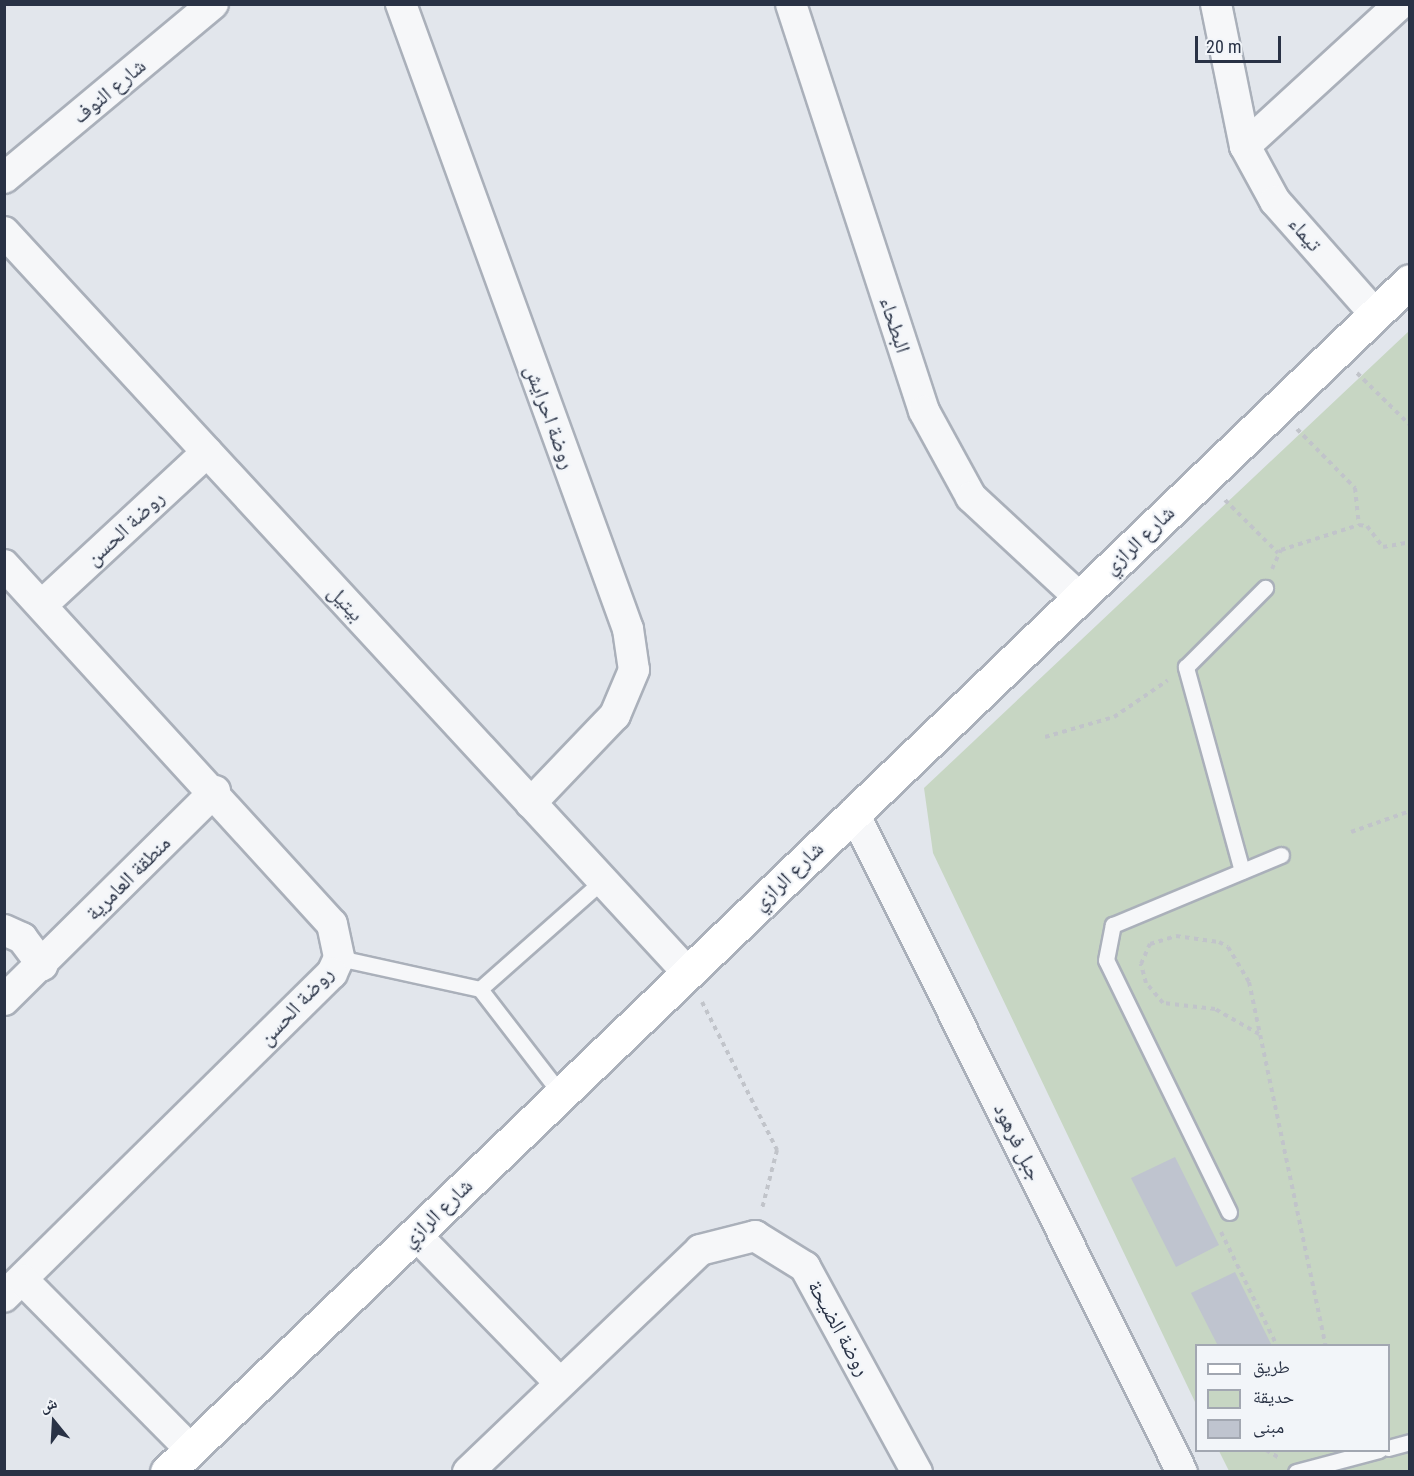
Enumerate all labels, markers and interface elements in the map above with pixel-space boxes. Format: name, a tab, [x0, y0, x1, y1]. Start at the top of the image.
scale bar	[1198, 24, 1284, 62]
text: 20 m	[1206, 36, 1241, 57]
street label: شارع النوف	[67, 53, 151, 129]
street label: تيماء	[1283, 211, 1327, 257]
street label: البطحاء	[874, 294, 916, 356]
street label: روضة احرايش	[519, 361, 581, 473]
street label: روضة الحسن	[80, 485, 170, 571]
street label: شارع الرازي	[1098, 500, 1180, 580]
street label: بيتيل	[323, 579, 369, 627]
street label: منطقة العامرية	[80, 830, 176, 926]
street label: شارع الرازي	[747, 836, 829, 916]
street label: روضة الحسن	[253, 961, 339, 1051]
street label: جبل فرهود	[988, 1099, 1048, 1185]
street label: شارع الرازي	[396, 1173, 478, 1253]
street label: روضة الضيحة	[802, 1276, 876, 1380]
legend	[1195, 1344, 1390, 1452]
text: طريق	[1253, 1356, 1290, 1377]
text: حديقة	[1253, 1386, 1294, 1407]
north arrow	[24, 1392, 84, 1452]
text: ش	[37, 1393, 59, 1416]
text: مبنى	[1253, 1416, 1284, 1437]

